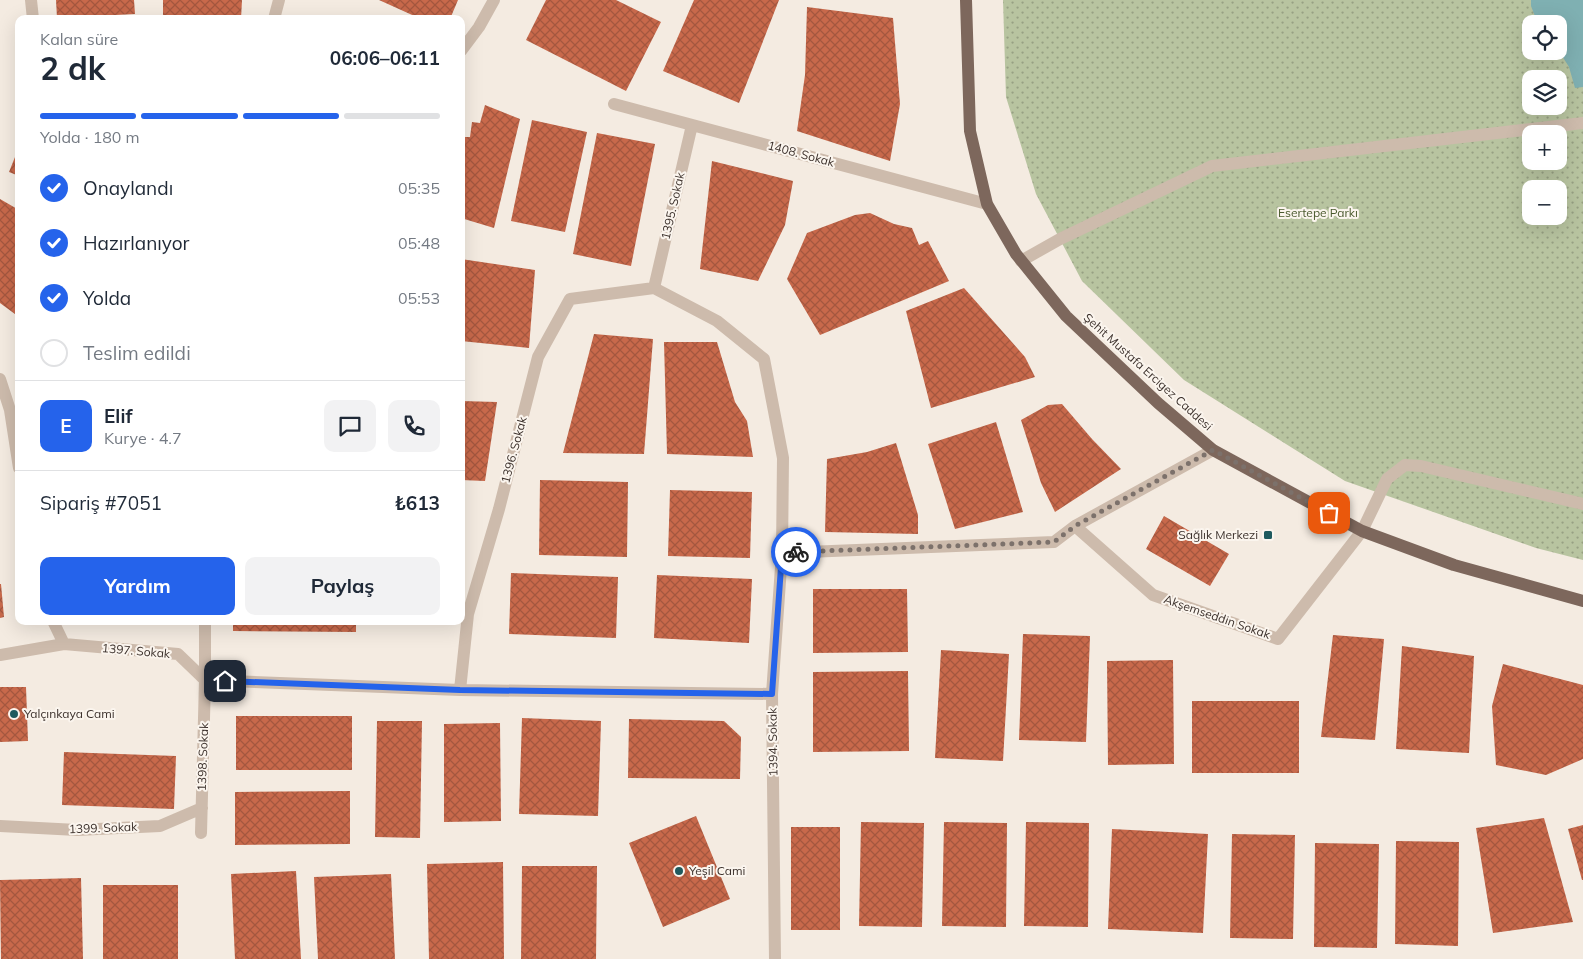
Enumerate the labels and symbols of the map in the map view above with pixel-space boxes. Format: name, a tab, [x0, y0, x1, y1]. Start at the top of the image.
street label: 1408. Sokak	[766, 137, 837, 170]
street label: 1395. Sokak	[658, 170, 688, 241]
park label: Esertepe Parkı	[1278, 205, 1358, 220]
street label: Şehit Mustafa Ercigez Caddesi	[1081, 310, 1216, 433]
street label: 1396. Sokak	[497, 414, 530, 485]
pin	[1308, 492, 1350, 534]
courier	[771, 527, 821, 577]
place label: Sağlık Merkezi	[1178, 527, 1258, 542]
marker: Sağlık Merkezi	[1262, 529, 1274, 541]
street label: Akşemseddin Sokak	[1162, 591, 1273, 642]
street label: 1397. Sokak	[101, 640, 172, 661]
pin	[204, 660, 246, 702]
place label: Yalçınkaya Cami	[23, 706, 115, 721]
street label: 1394. Sokak	[764, 707, 781, 776]
marker: Yalçınkaya Cami	[8, 708, 20, 720]
street label: 1398. Sokak	[194, 722, 211, 791]
street label: 1399. Sokak	[68, 819, 138, 836]
place label: Yeşil Cami	[688, 863, 745, 878]
marker: Yeşil Cami	[673, 865, 685, 877]

